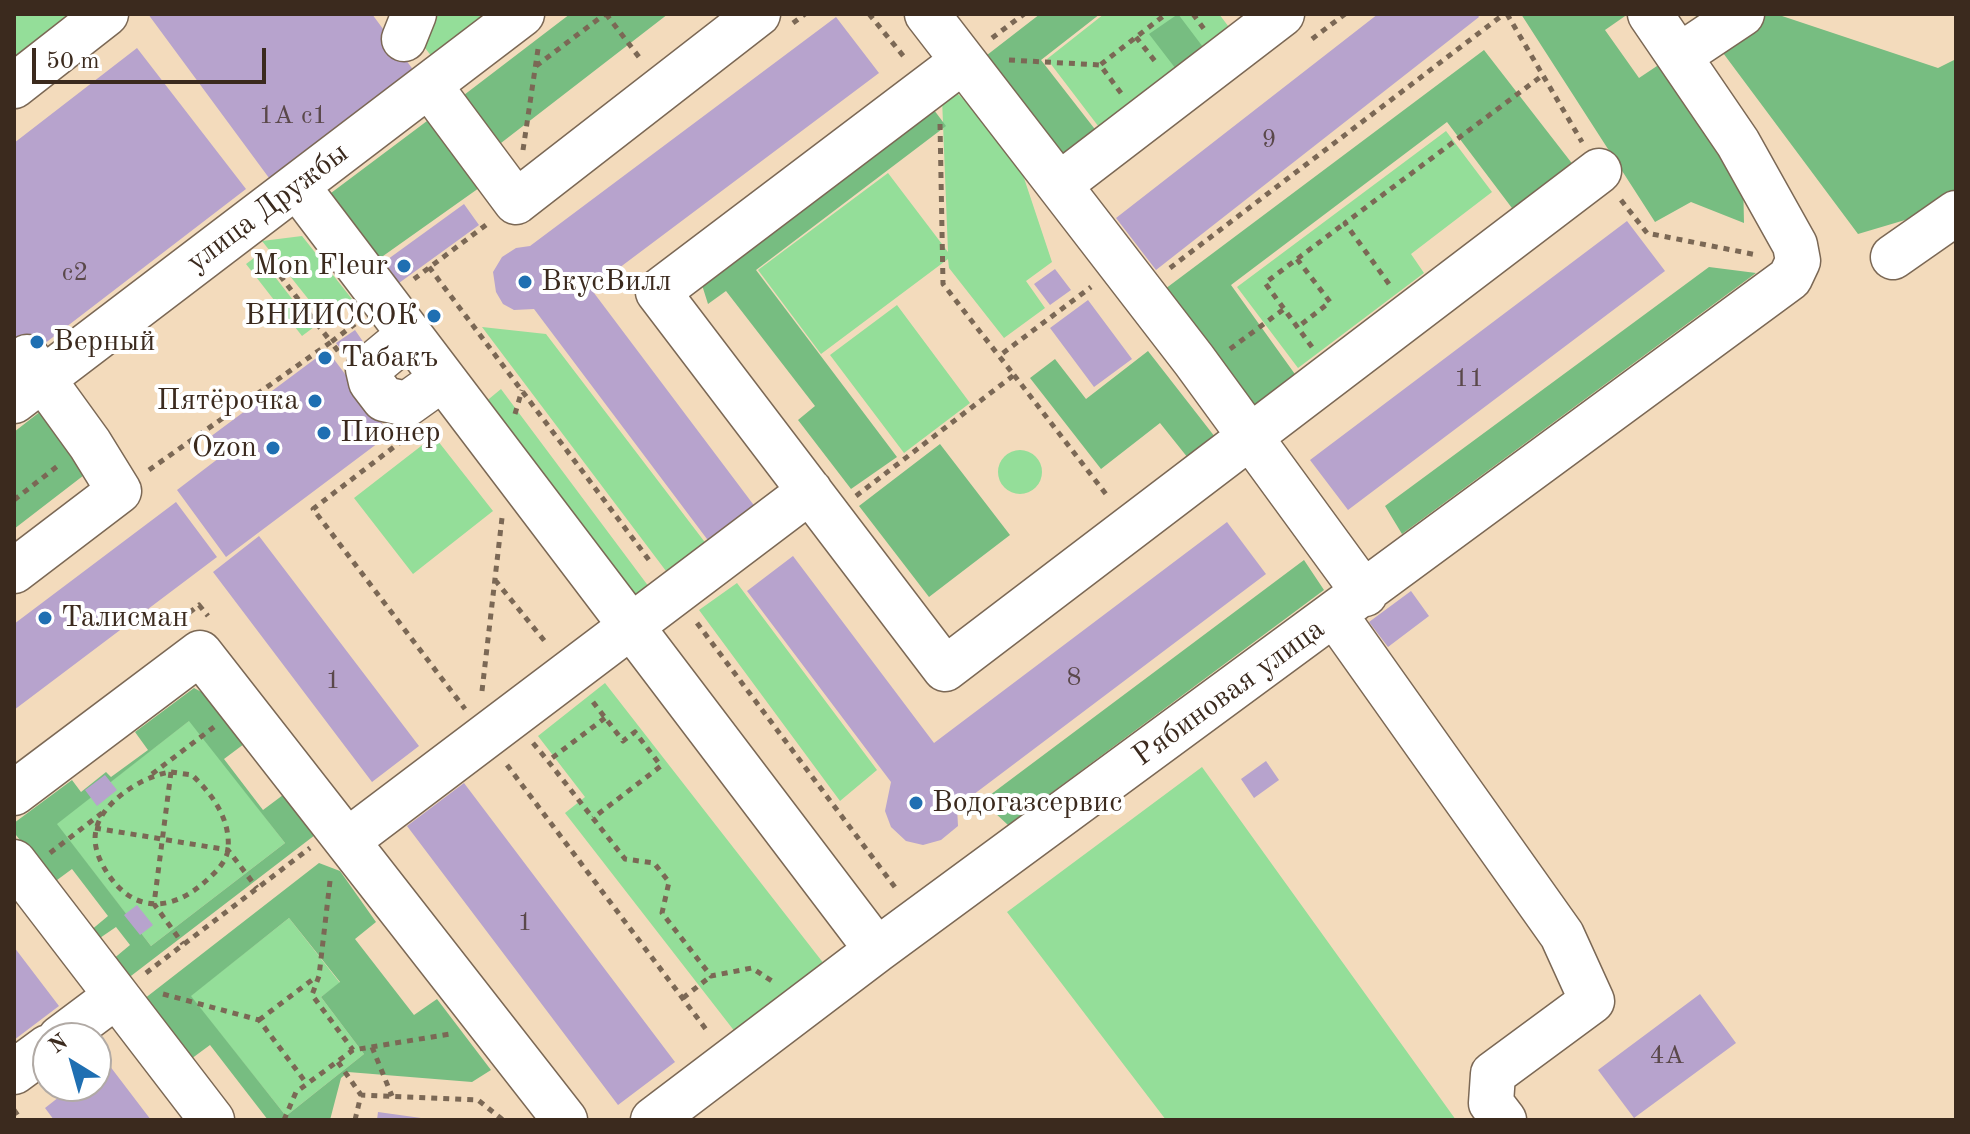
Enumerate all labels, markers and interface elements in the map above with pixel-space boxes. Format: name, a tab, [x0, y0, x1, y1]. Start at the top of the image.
scale bar	[36, 32, 270, 82]
text: 50 m	[46, 50, 100, 74]
house number: 1А с1	[259, 100, 327, 132]
house number: 9	[1261, 124, 1277, 156]
street label: улица Дружбы	[180, 135, 356, 281]
place label: Mon Fleur	[253, 248, 388, 284]
house number: с2	[62, 257, 88, 289]
marker: Mon Fleur	[395, 257, 413, 275]
place label: ВкусВилл	[541, 264, 671, 300]
marker: ВкусВилл	[516, 273, 534, 291]
place label: ВНИИССОК	[244, 298, 418, 334]
marker: ВНИИССОК	[425, 307, 443, 325]
place label: Верный	[53, 324, 155, 360]
marker: Верный	[28, 333, 46, 351]
place label: Табакъ	[341, 340, 438, 376]
marker: Табакъ	[316, 349, 334, 367]
house number: 11	[1454, 363, 1484, 395]
place label: Пятёрочка	[157, 383, 299, 419]
marker: Пятёрочка	[306, 392, 324, 410]
place label: Пионер	[340, 415, 440, 451]
marker: Пионер	[315, 424, 333, 442]
place label: Ozon	[192, 430, 257, 466]
marker: Ozon	[264, 439, 282, 457]
place label: Талисман	[61, 600, 189, 636]
marker: Талисман	[36, 609, 54, 627]
street label: Рябиновая улица	[1126, 611, 1332, 775]
house number: 8	[1066, 662, 1082, 694]
house number: 1	[325, 665, 341, 697]
place label: Водогазсервис	[932, 785, 1122, 821]
marker: Водогазсервис	[907, 794, 925, 812]
house number: 1	[517, 907, 533, 939]
north arrow	[32, 1022, 112, 1102]
text: N	[45, 1031, 72, 1058]
house number: 4А	[1650, 1040, 1684, 1072]

